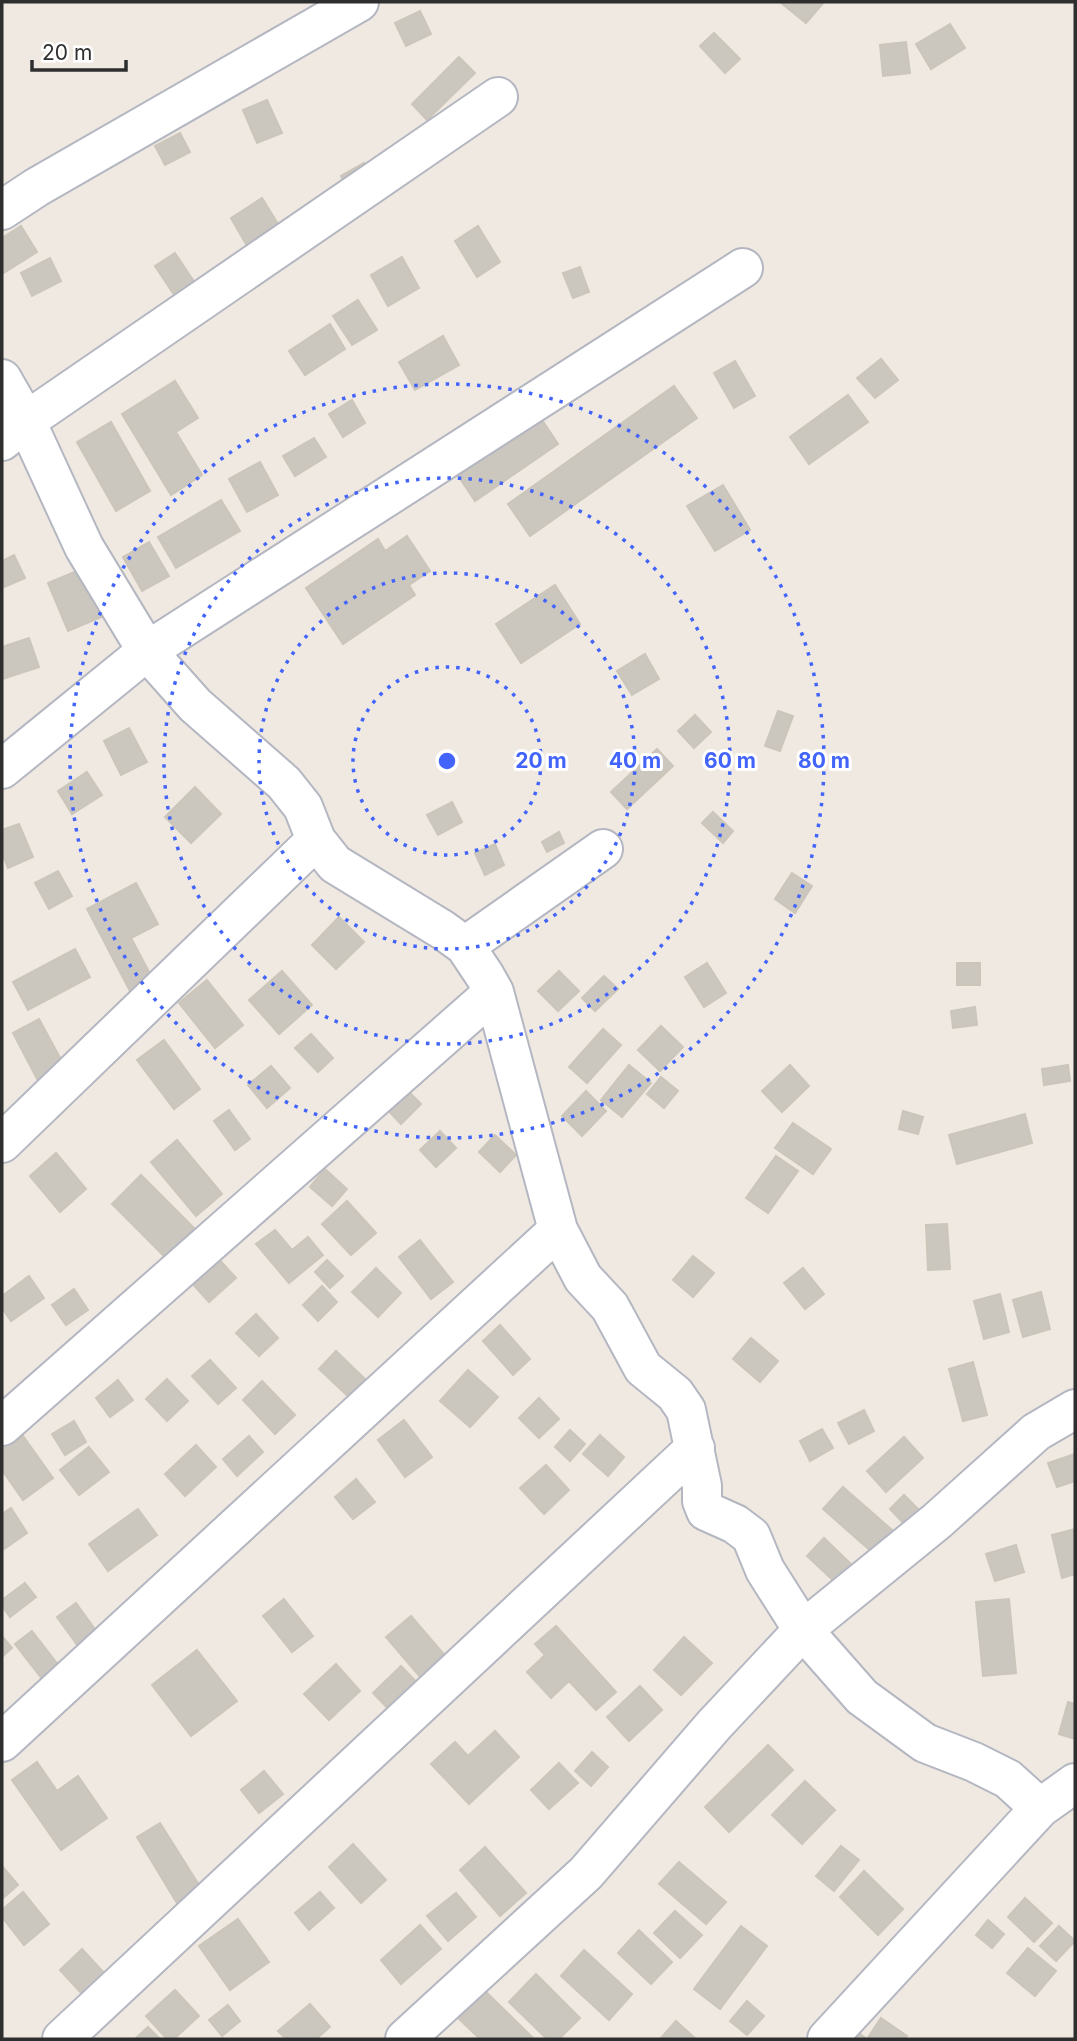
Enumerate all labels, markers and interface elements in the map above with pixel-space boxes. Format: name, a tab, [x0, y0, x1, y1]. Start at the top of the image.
scale bar	[32, 28, 126, 72]
text: 20 m	[42, 40, 92, 65]
text: 20 m	[515, 748, 567, 773]
text: 40 m	[609, 748, 661, 773]
text: 60 m	[704, 748, 756, 773]
text: 80 m	[798, 748, 850, 773]
centre of rings	[435, 749, 459, 773]

